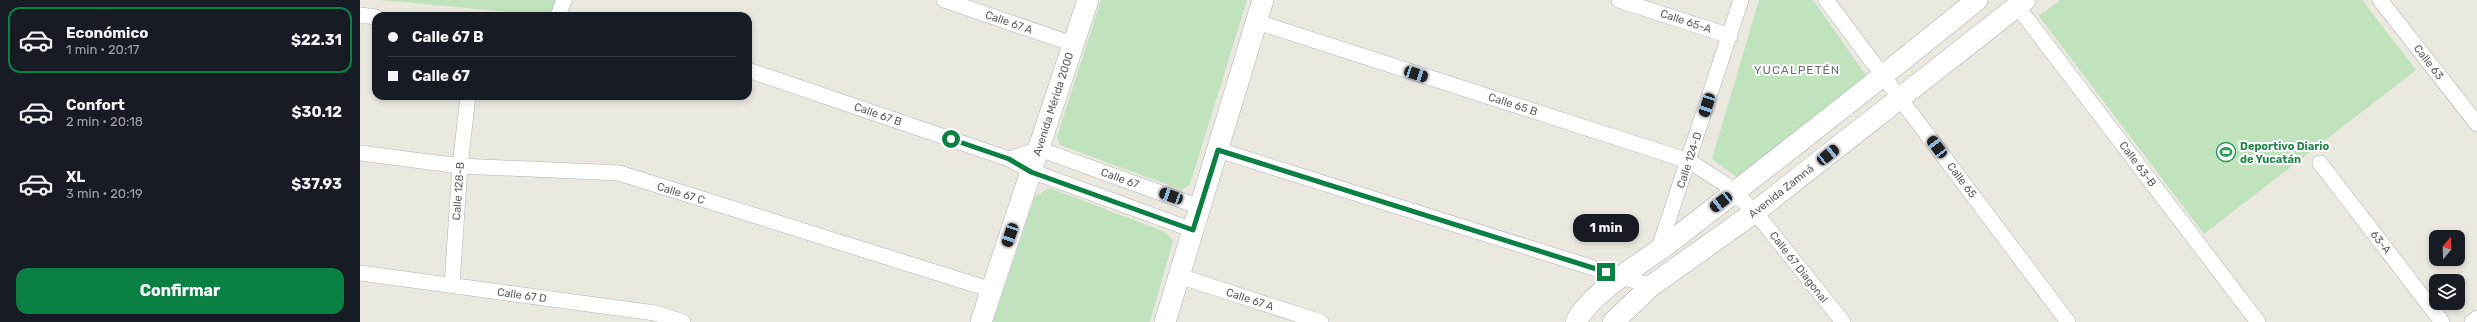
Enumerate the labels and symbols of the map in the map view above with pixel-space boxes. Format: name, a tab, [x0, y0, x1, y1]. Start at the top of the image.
street label: Calle 65-A	[1659, 7, 1714, 36]
street label: Calle 67 A	[983, 8, 1035, 37]
street label: Calle 63	[2411, 42, 2447, 83]
street label: Avenida Mérida 2000	[1031, 51, 1076, 158]
district label: YUCALPETÉN	[1754, 63, 1840, 77]
car	[1403, 65, 1429, 83]
street label: Calle 65 B	[1487, 90, 1539, 119]
car	[1698, 92, 1716, 118]
street label: Calle 67 B	[852, 100, 903, 129]
route start	[942, 130, 960, 148]
street label: Calle 124-D	[1674, 130, 1705, 190]
car	[1925, 134, 1949, 160]
street label: Calle 63-B	[2116, 139, 2159, 190]
place label: Deportivo Diario de Yucatán	[2240, 140, 2329, 166]
sports icon: Deportivo Diario de Yucatán	[2215, 141, 2237, 163]
car	[1815, 143, 1841, 167]
street label: Calle 65	[1944, 160, 1979, 201]
street label: Calle 128-B	[450, 161, 467, 221]
street label: Avenida Zamná	[1746, 162, 1816, 221]
street label: Calle 67	[1099, 166, 1141, 191]
street label: Calle 67 C	[655, 180, 706, 207]
car	[1158, 186, 1184, 206]
car	[1708, 190, 1734, 214]
callout: 1 min	[1573, 214, 1639, 242]
car	[1000, 222, 1020, 248]
street label: 63-A	[2368, 228, 2394, 257]
street label: Calle 67 Diagonal	[1767, 229, 1830, 306]
north arrow	[2429, 230, 2465, 266]
route end	[1597, 263, 1615, 281]
street label: Calle 67 D	[496, 286, 547, 305]
street label: Calle 67 A	[1224, 286, 1276, 313]

